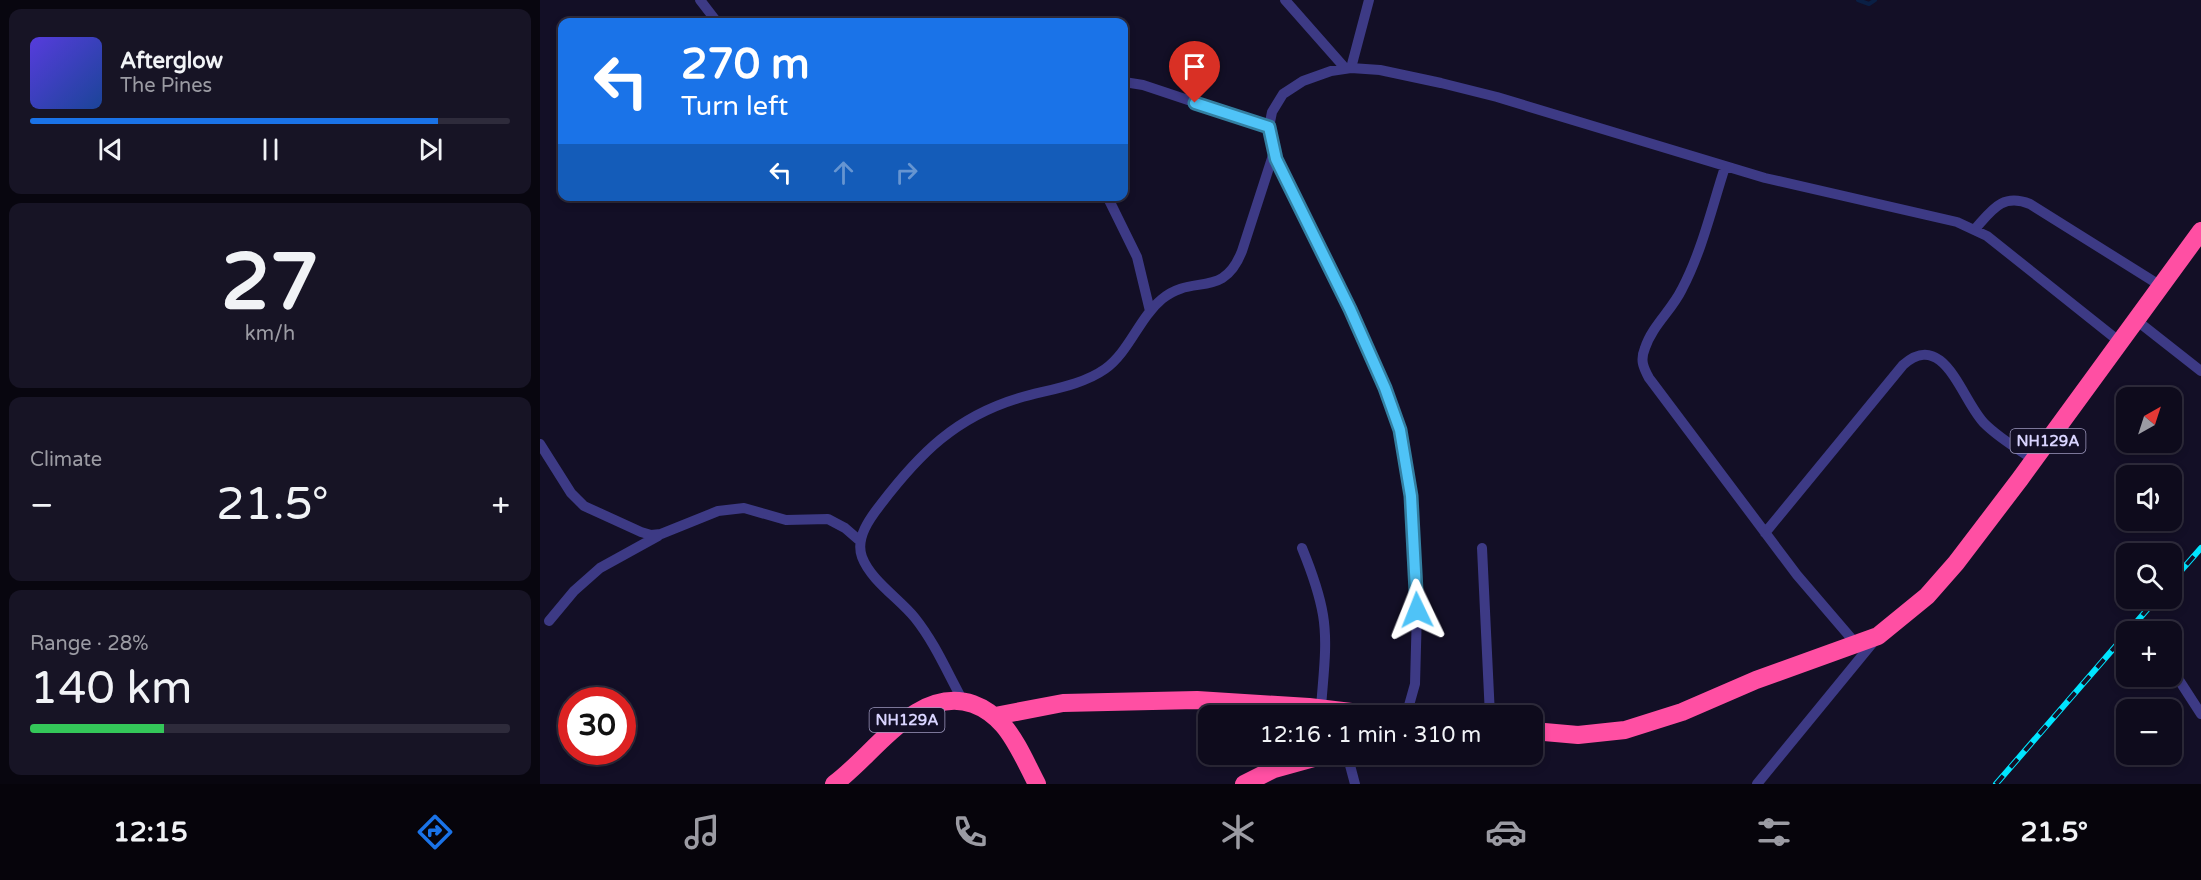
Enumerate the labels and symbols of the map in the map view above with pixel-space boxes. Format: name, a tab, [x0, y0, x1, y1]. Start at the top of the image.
pin	[1169, 41, 1220, 103]
north arrow	[2116, 387, 2182, 453]
road number: NH129A	[2010, 429, 2086, 453]
position arrow	[1385, 578, 1449, 642]
speed limit sign: 30	[558, 687, 636, 765]
road number: NH129A	[870, 708, 944, 732]

